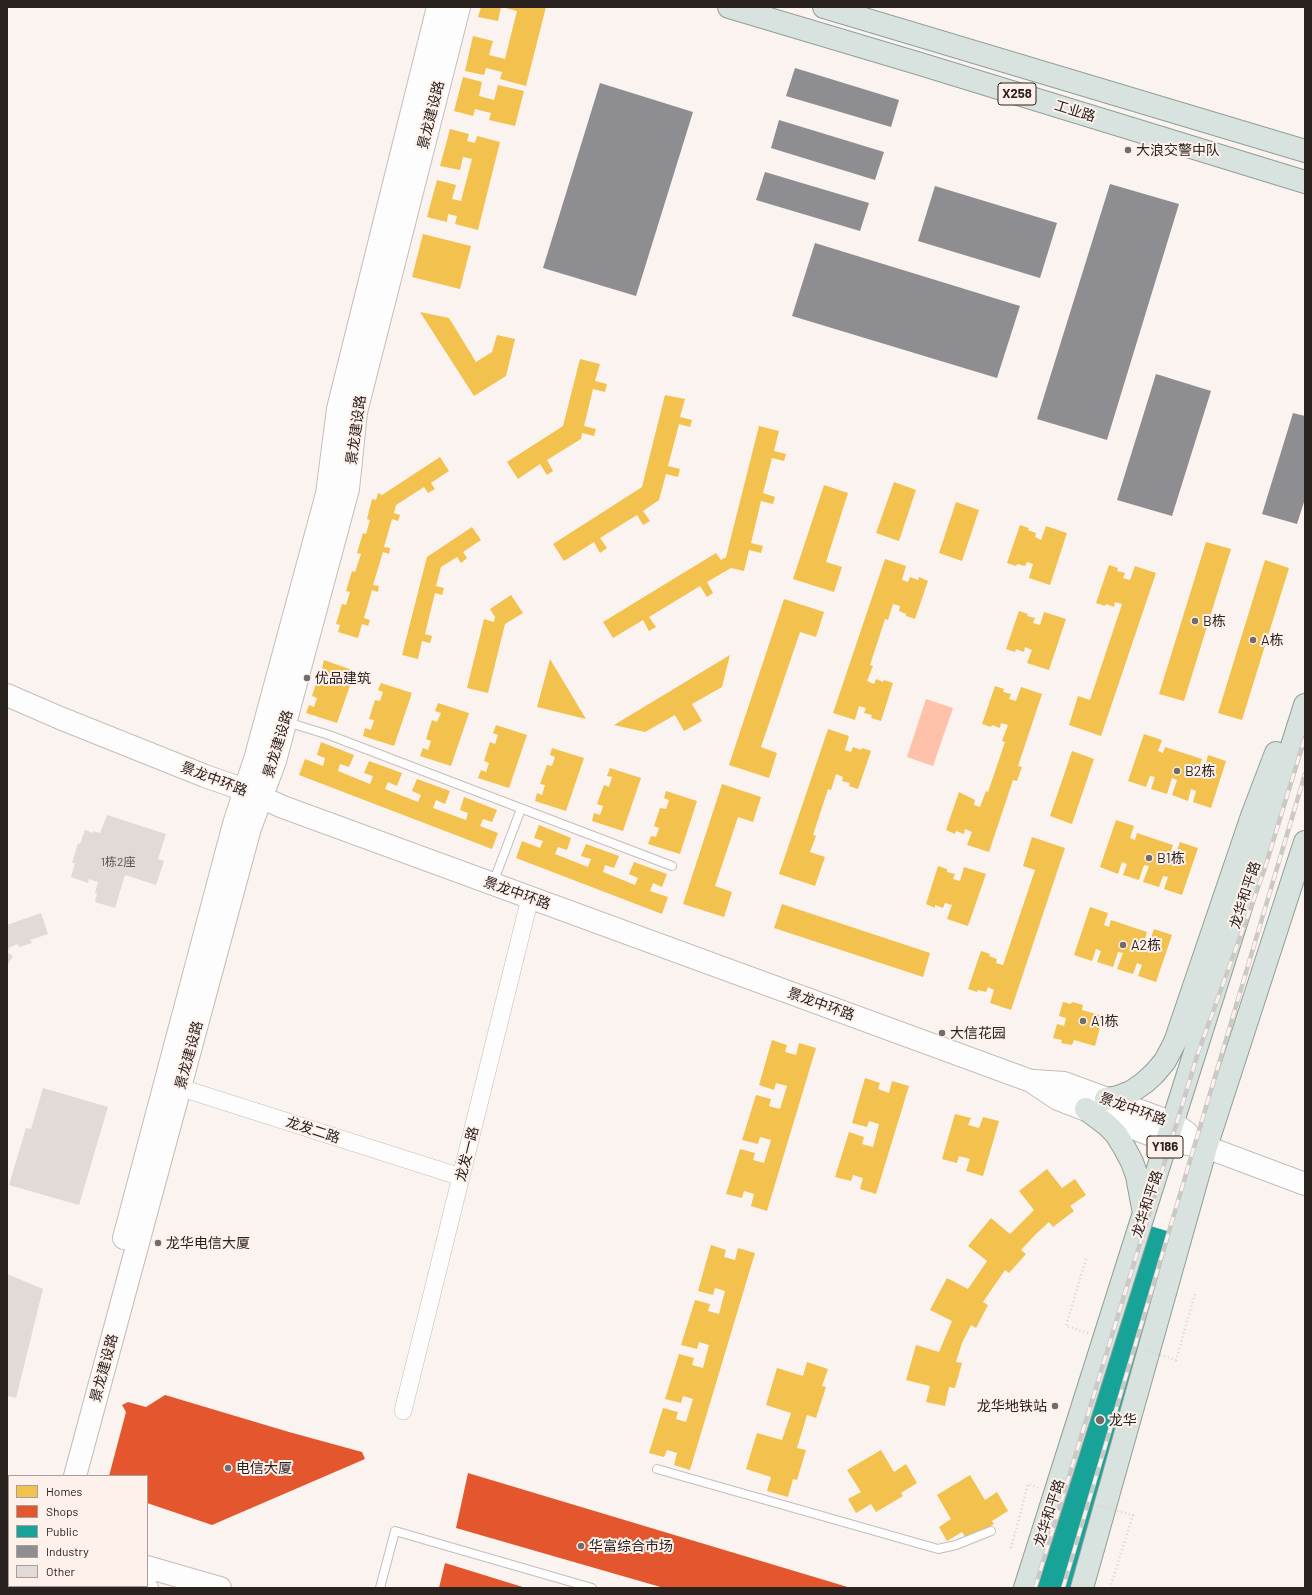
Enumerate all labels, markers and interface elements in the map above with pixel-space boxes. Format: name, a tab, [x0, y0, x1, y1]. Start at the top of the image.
street label: 景龙建设路	[414, 79, 448, 151]
road number: X258	[998, 83, 1036, 105]
street label: 工业路	[1052, 97, 1098, 125]
place label: 大浪交警中队	[1136, 142, 1220, 158]
marker: 大浪交警中队	[1123, 145, 1133, 155]
street label: 景龙建设路	[343, 394, 369, 466]
place label: B栋	[1203, 613, 1226, 629]
marker: B栋	[1190, 616, 1200, 626]
place label: A栋	[1261, 632, 1283, 648]
marker: A栋	[1248, 635, 1258, 645]
place label: 优品建筑	[315, 670, 371, 686]
marker: 优品建筑	[302, 673, 312, 683]
street label: 景龙建设路	[260, 708, 296, 780]
street label: 景龙中环路	[178, 759, 250, 799]
place label: B2栋	[1185, 763, 1215, 779]
marker: B2栋	[1172, 766, 1182, 776]
place label: B1栋	[1157, 850, 1185, 866]
marker: B1栋	[1144, 853, 1154, 863]
house number: 1栋2座	[101, 855, 135, 869]
street label: 龙华和平路	[1226, 859, 1264, 931]
street label: 景龙中环路	[481, 873, 553, 913]
place label: A2栋	[1131, 937, 1161, 953]
marker: A2栋	[1118, 940, 1128, 950]
street label: 景龙中环路	[785, 984, 857, 1024]
place label: A1栋	[1091, 1013, 1118, 1029]
marker: A1栋	[1078, 1016, 1088, 1026]
street label: 景龙建设路	[172, 1019, 206, 1091]
place label: 大信花园	[950, 1025, 1006, 1041]
marker: 大信花园	[937, 1028, 947, 1038]
street label: 景龙中环路	[1097, 1089, 1169, 1129]
street label: 龙发二路	[284, 1113, 342, 1147]
street label: 龙发一路	[452, 1125, 482, 1183]
road number: Y186	[1147, 1136, 1183, 1158]
street label: 龙华和平路	[1128, 1168, 1166, 1240]
place label: 龙华电信大厦	[166, 1235, 250, 1251]
marker: 龙华电信大厦	[153, 1238, 163, 1248]
street label: 景龙建设路	[87, 1332, 121, 1404]
place label: 龙华地铁站	[977, 1398, 1047, 1414]
marker: 龙华地铁站	[1050, 1401, 1060, 1411]
place label: 龙华	[1109, 1412, 1137, 1428]
marker: 龙华	[1094, 1414, 1106, 1426]
place label: 电信大厦	[236, 1460, 292, 1476]
marker: 电信大厦	[223, 1463, 233, 1473]
legend	[8, 1475, 148, 1587]
street label: 龙华和平路	[1030, 1477, 1068, 1549]
text: Homes	[46, 1484, 82, 1498]
text: Shops	[46, 1504, 78, 1518]
text: Public	[46, 1524, 78, 1538]
place label: 华富综合市场	[589, 1538, 673, 1554]
marker: 华富综合市场	[576, 1541, 586, 1551]
text: Industry	[46, 1544, 89, 1558]
text: Other	[46, 1564, 75, 1578]

